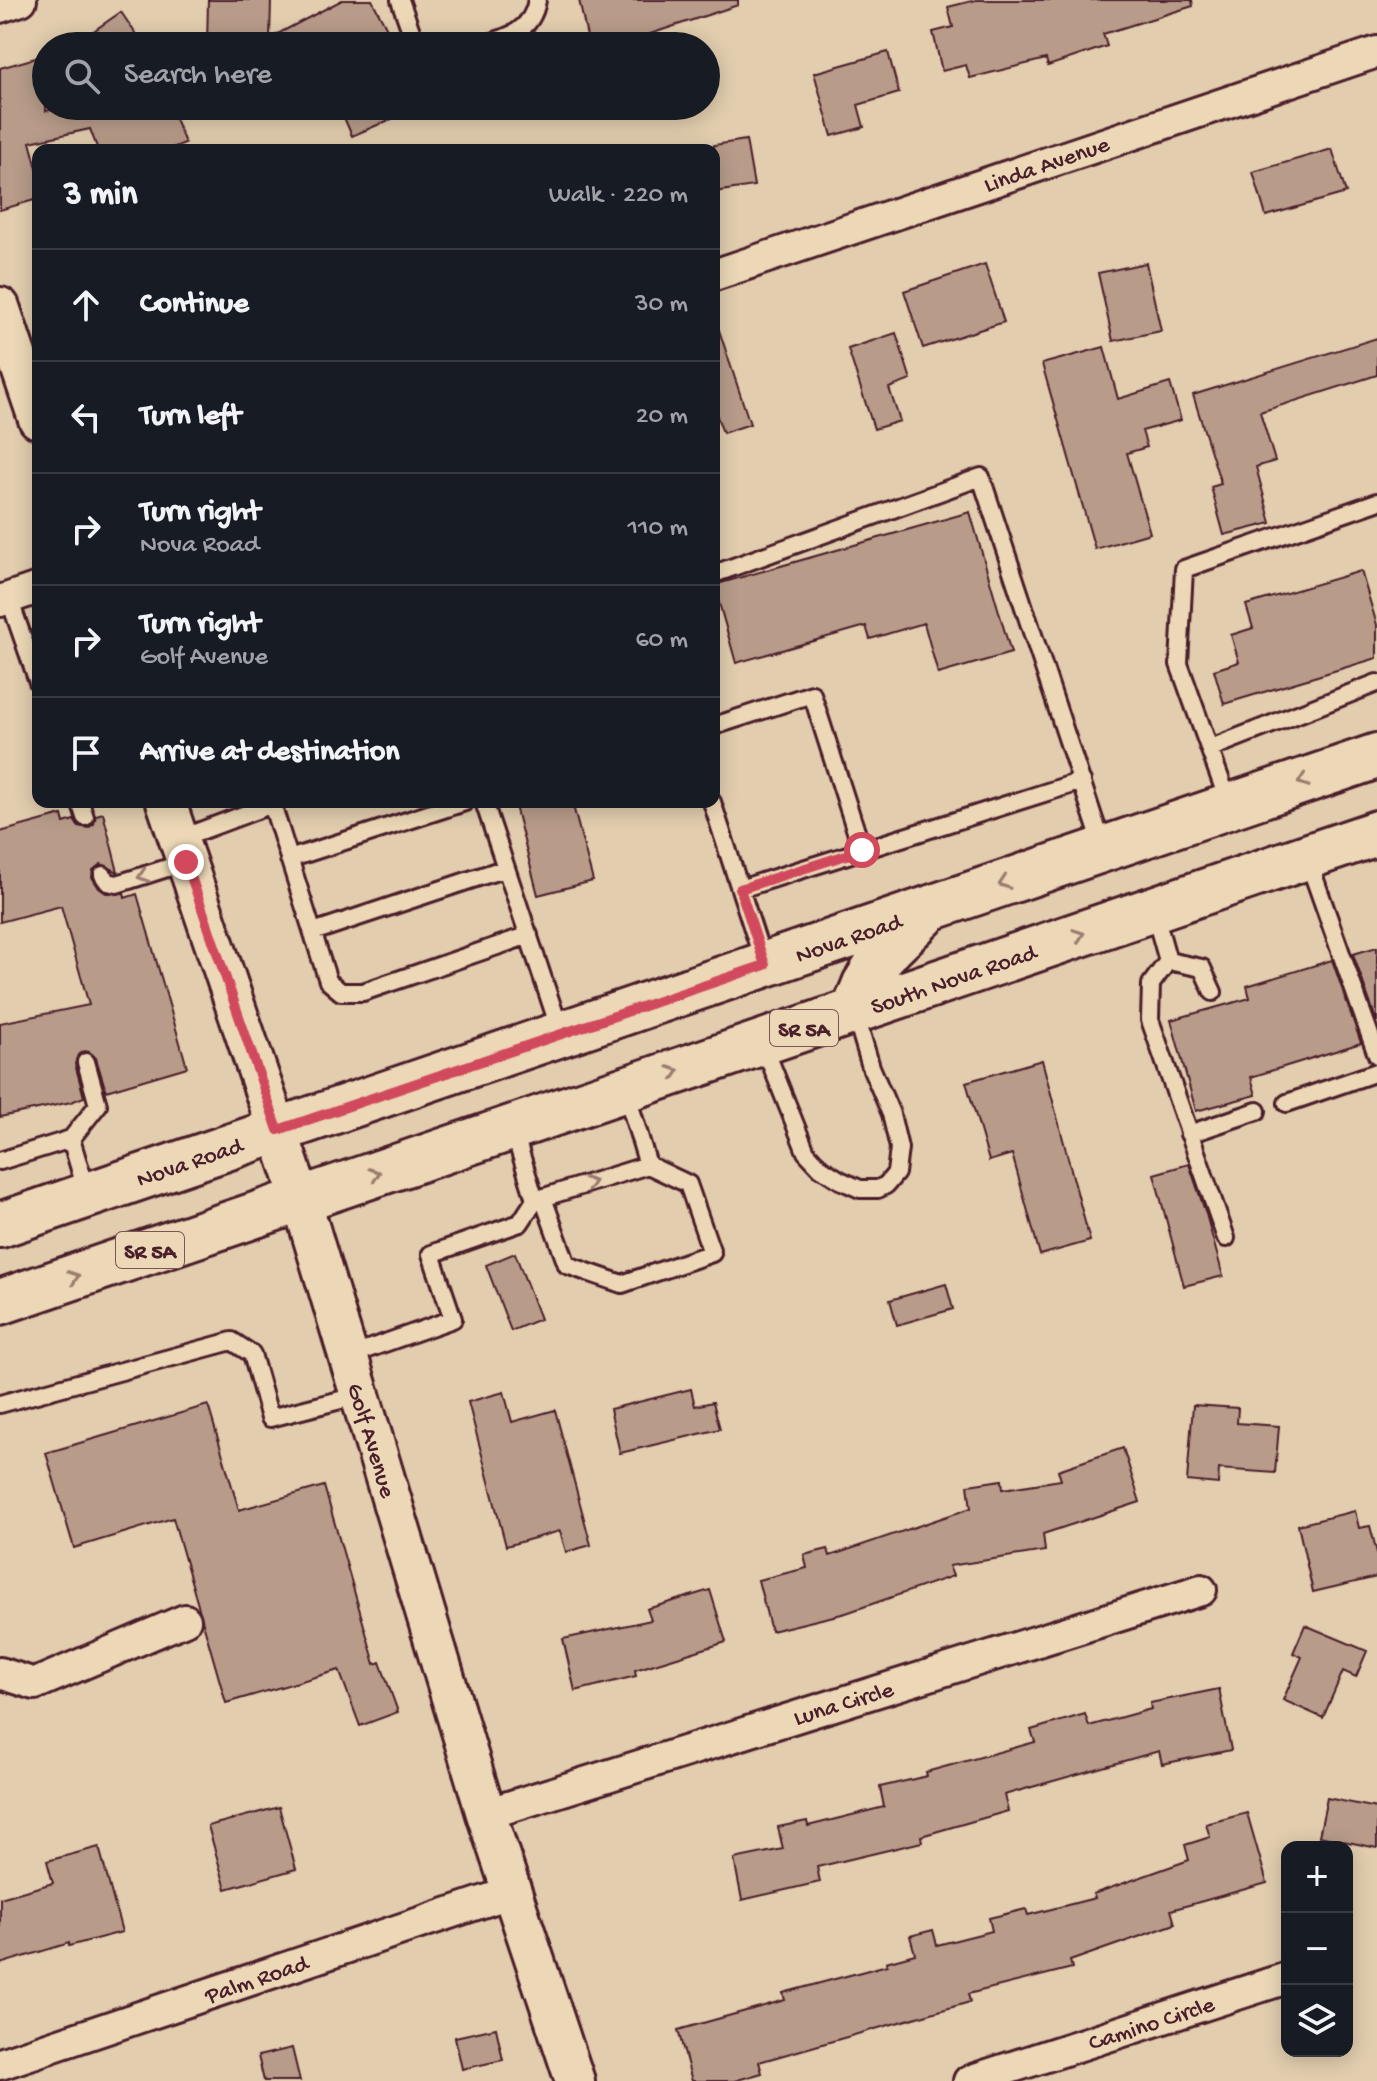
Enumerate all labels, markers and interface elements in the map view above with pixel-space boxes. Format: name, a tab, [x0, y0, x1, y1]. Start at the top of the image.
search box	[32, 32, 720, 120]
icon: search	[60, 54, 104, 98]
text: Search here	[124, 59, 272, 94]
street label: Linda Avenue	[981, 131, 1114, 201]
text: 3 min	[64, 176, 137, 216]
text: Walk · 220 m	[549, 181, 688, 212]
icon: ahead	[64, 283, 108, 327]
text: Continue	[140, 288, 249, 323]
text: 30 m	[635, 290, 688, 321]
icon: left	[64, 395, 108, 439]
text: Turn left	[140, 400, 241, 435]
text: 20 m	[636, 402, 688, 433]
text: Turn right	[140, 496, 260, 531]
icon: right	[64, 507, 108, 551]
text: 110 m	[628, 514, 688, 545]
text: Nova Road	[140, 531, 259, 562]
text: Turn right	[140, 608, 260, 643]
icon: right	[64, 619, 108, 663]
text: 60 m	[635, 626, 688, 657]
text: Golf Avenue	[140, 643, 268, 674]
icon: arrive	[64, 731, 108, 775]
text: Arrive at destination	[140, 736, 400, 771]
one-way arrow	[1297, 772, 1311, 788]
route start	[844, 832, 880, 868]
route end	[168, 844, 204, 880]
one-way arrow	[137, 866, 151, 882]
one-way arrow	[997, 874, 1011, 890]
street label: Nova Road	[792, 908, 908, 972]
one-way arrow	[1071, 928, 1085, 944]
street label: South Nova Road	[867, 939, 1043, 1023]
road number: SR 5A	[770, 1010, 838, 1046]
one-way arrow	[666, 1066, 680, 1082]
street label: Nova Road	[133, 1132, 249, 1196]
one-way arrow	[367, 1168, 381, 1184]
one-way arrow	[582, 1176, 596, 1192]
road number: SR 5A	[116, 1232, 184, 1268]
one-way arrow	[66, 1270, 80, 1286]
street label: Golf Avenue	[339, 1380, 401, 1502]
street label: Luna Circle	[791, 1676, 898, 1734]
map controls	[1281, 1841, 1353, 2057]
button: +	[1281, 1841, 1353, 1913]
button: −	[1281, 1913, 1353, 1985]
street label: Palm Road	[201, 1950, 314, 2013]
button: layers	[1281, 1985, 1353, 2057]
street label: Camino Circle	[1085, 1991, 1219, 2059]

